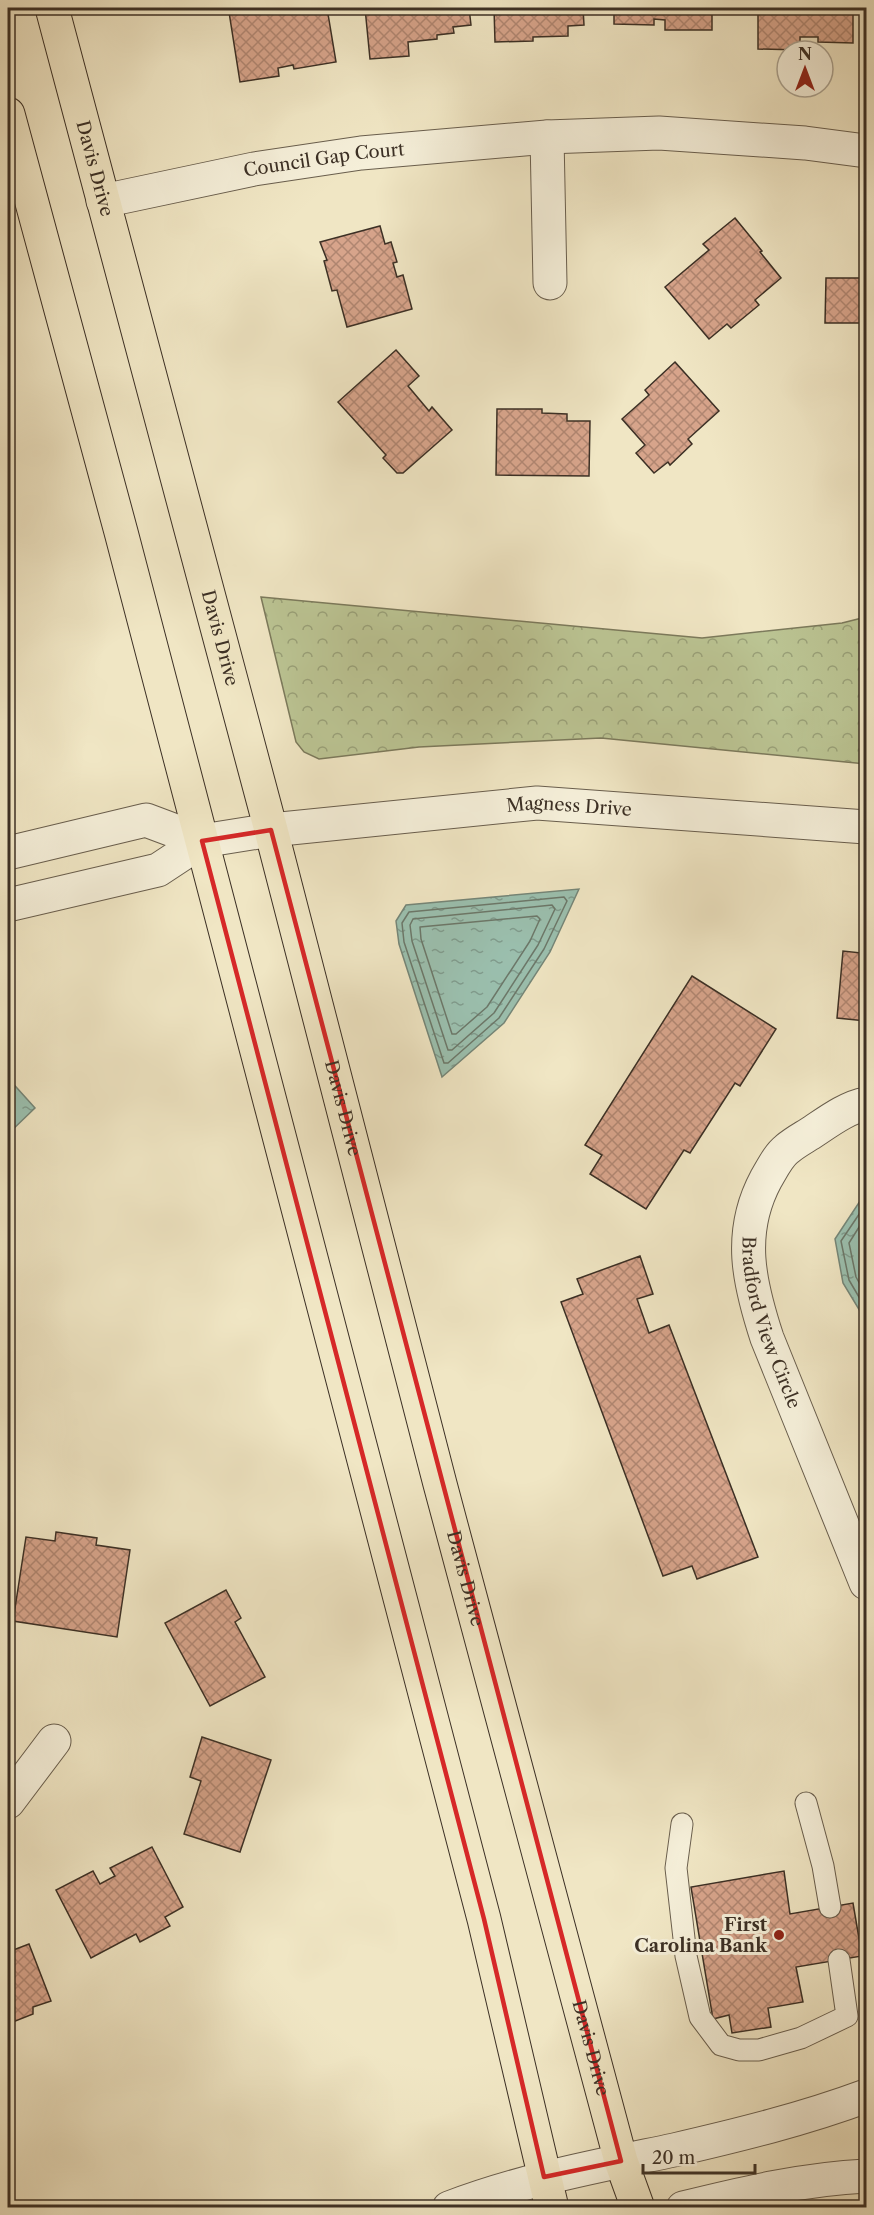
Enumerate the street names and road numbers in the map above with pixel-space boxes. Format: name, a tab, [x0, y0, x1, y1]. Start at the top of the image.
street label: Davis Drive	[71, 118, 118, 219]
street label: Council Gap Court	[241, 138, 406, 182]
street label: Davis Drive	[197, 588, 243, 688]
street label: Magness Drive	[505, 792, 632, 821]
street label: Davis Drive	[320, 1058, 366, 1159]
street label: Bradford View Circle	[737, 1236, 805, 1412]
street label: Davis Drive	[442, 1528, 489, 1629]
street label: Davis Drive	[567, 1998, 614, 2098]

